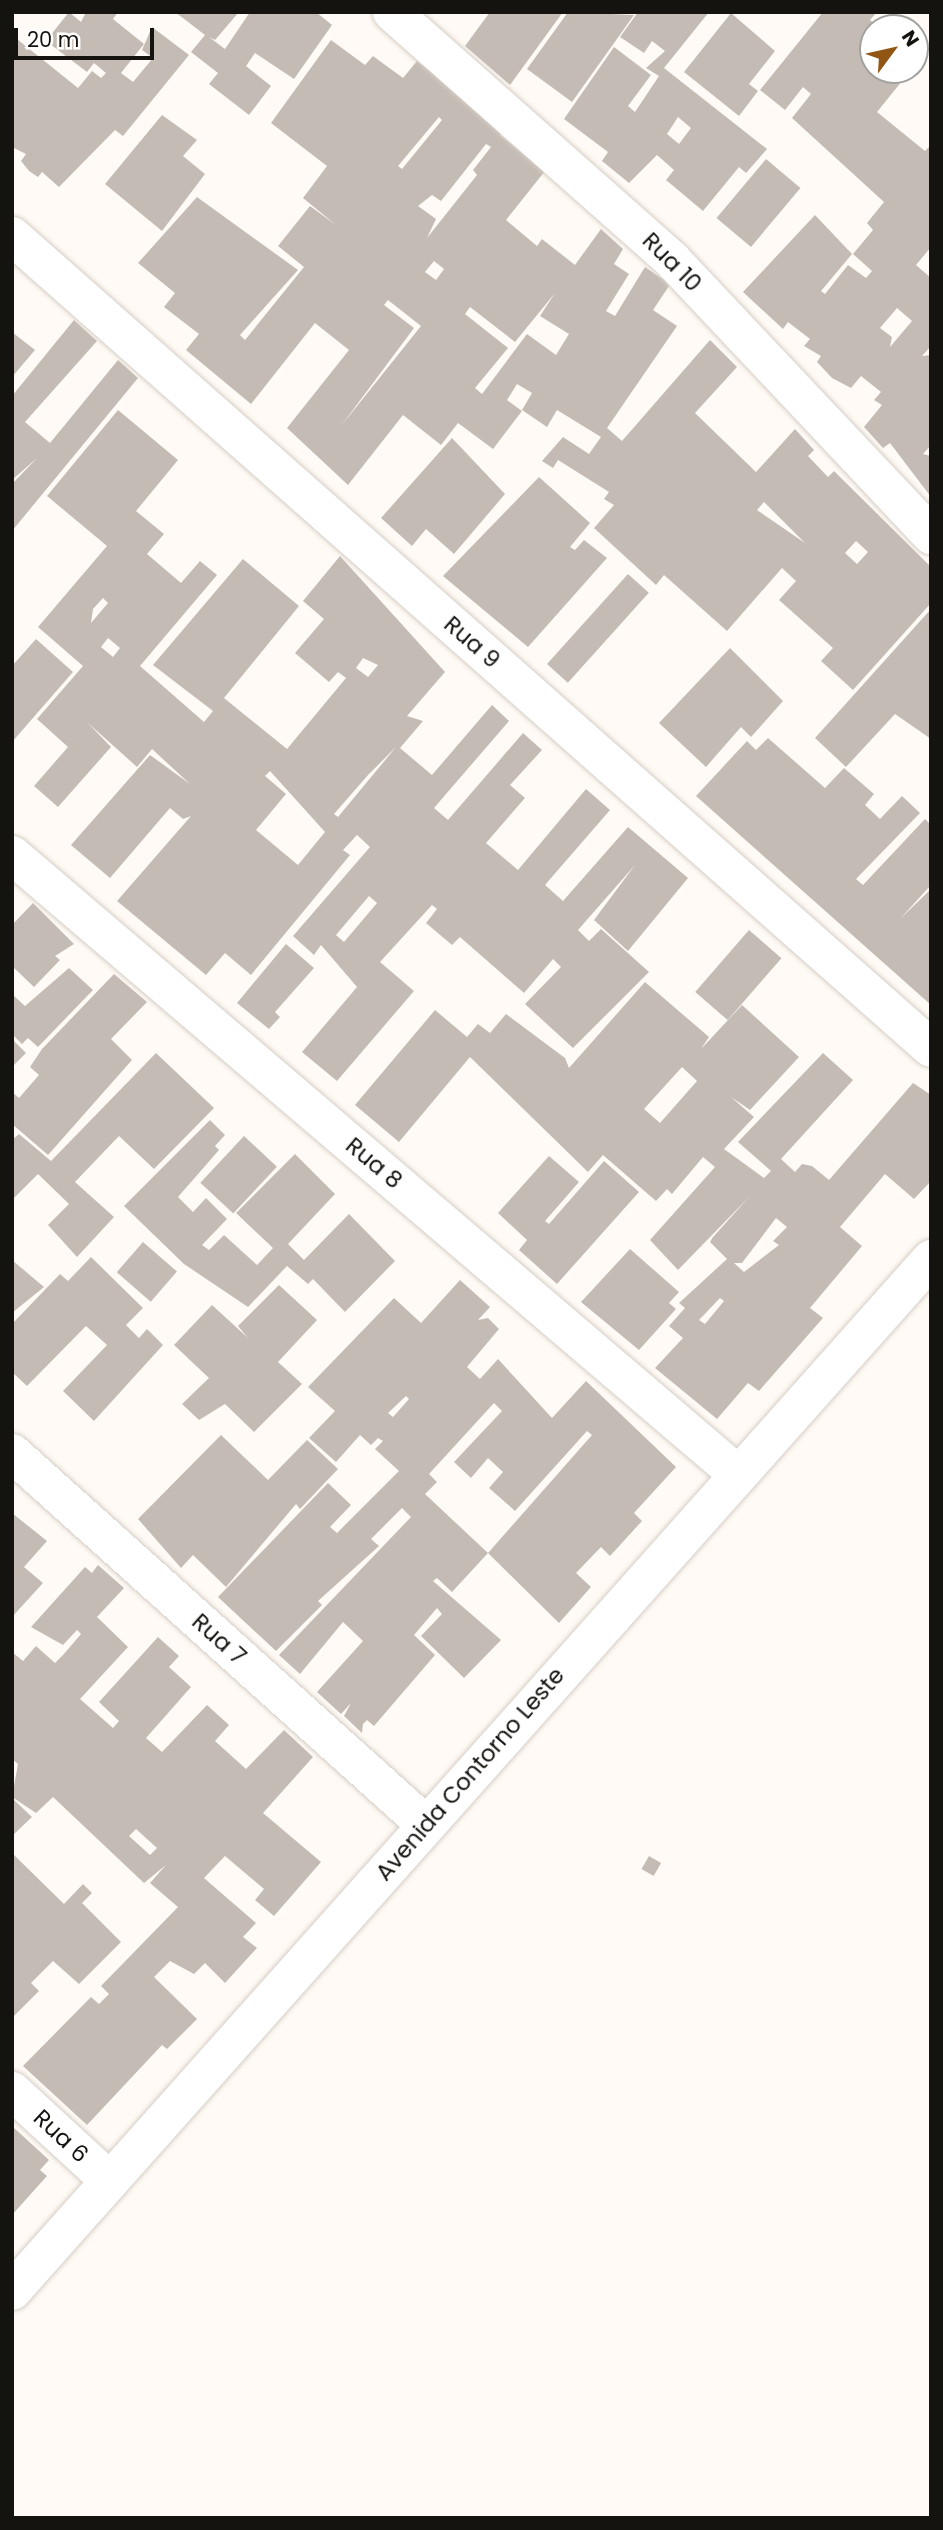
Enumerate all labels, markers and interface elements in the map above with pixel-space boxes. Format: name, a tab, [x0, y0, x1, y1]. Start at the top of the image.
scale bar	[18, 14, 158, 58]
north arrow	[859, 14, 929, 84]
text: 20 m	[27, 25, 80, 54]
text: N	[895, 25, 926, 52]
street label: Rua 10	[637, 227, 707, 297]
street label: Rua 9	[438, 610, 506, 674]
street label: Rua 8	[340, 1132, 408, 1194]
street label: Rua 7	[186, 1608, 252, 1670]
street label: Avenida Contorno Leste	[370, 1662, 570, 1886]
street label: Rua 6	[28, 2104, 94, 2168]

